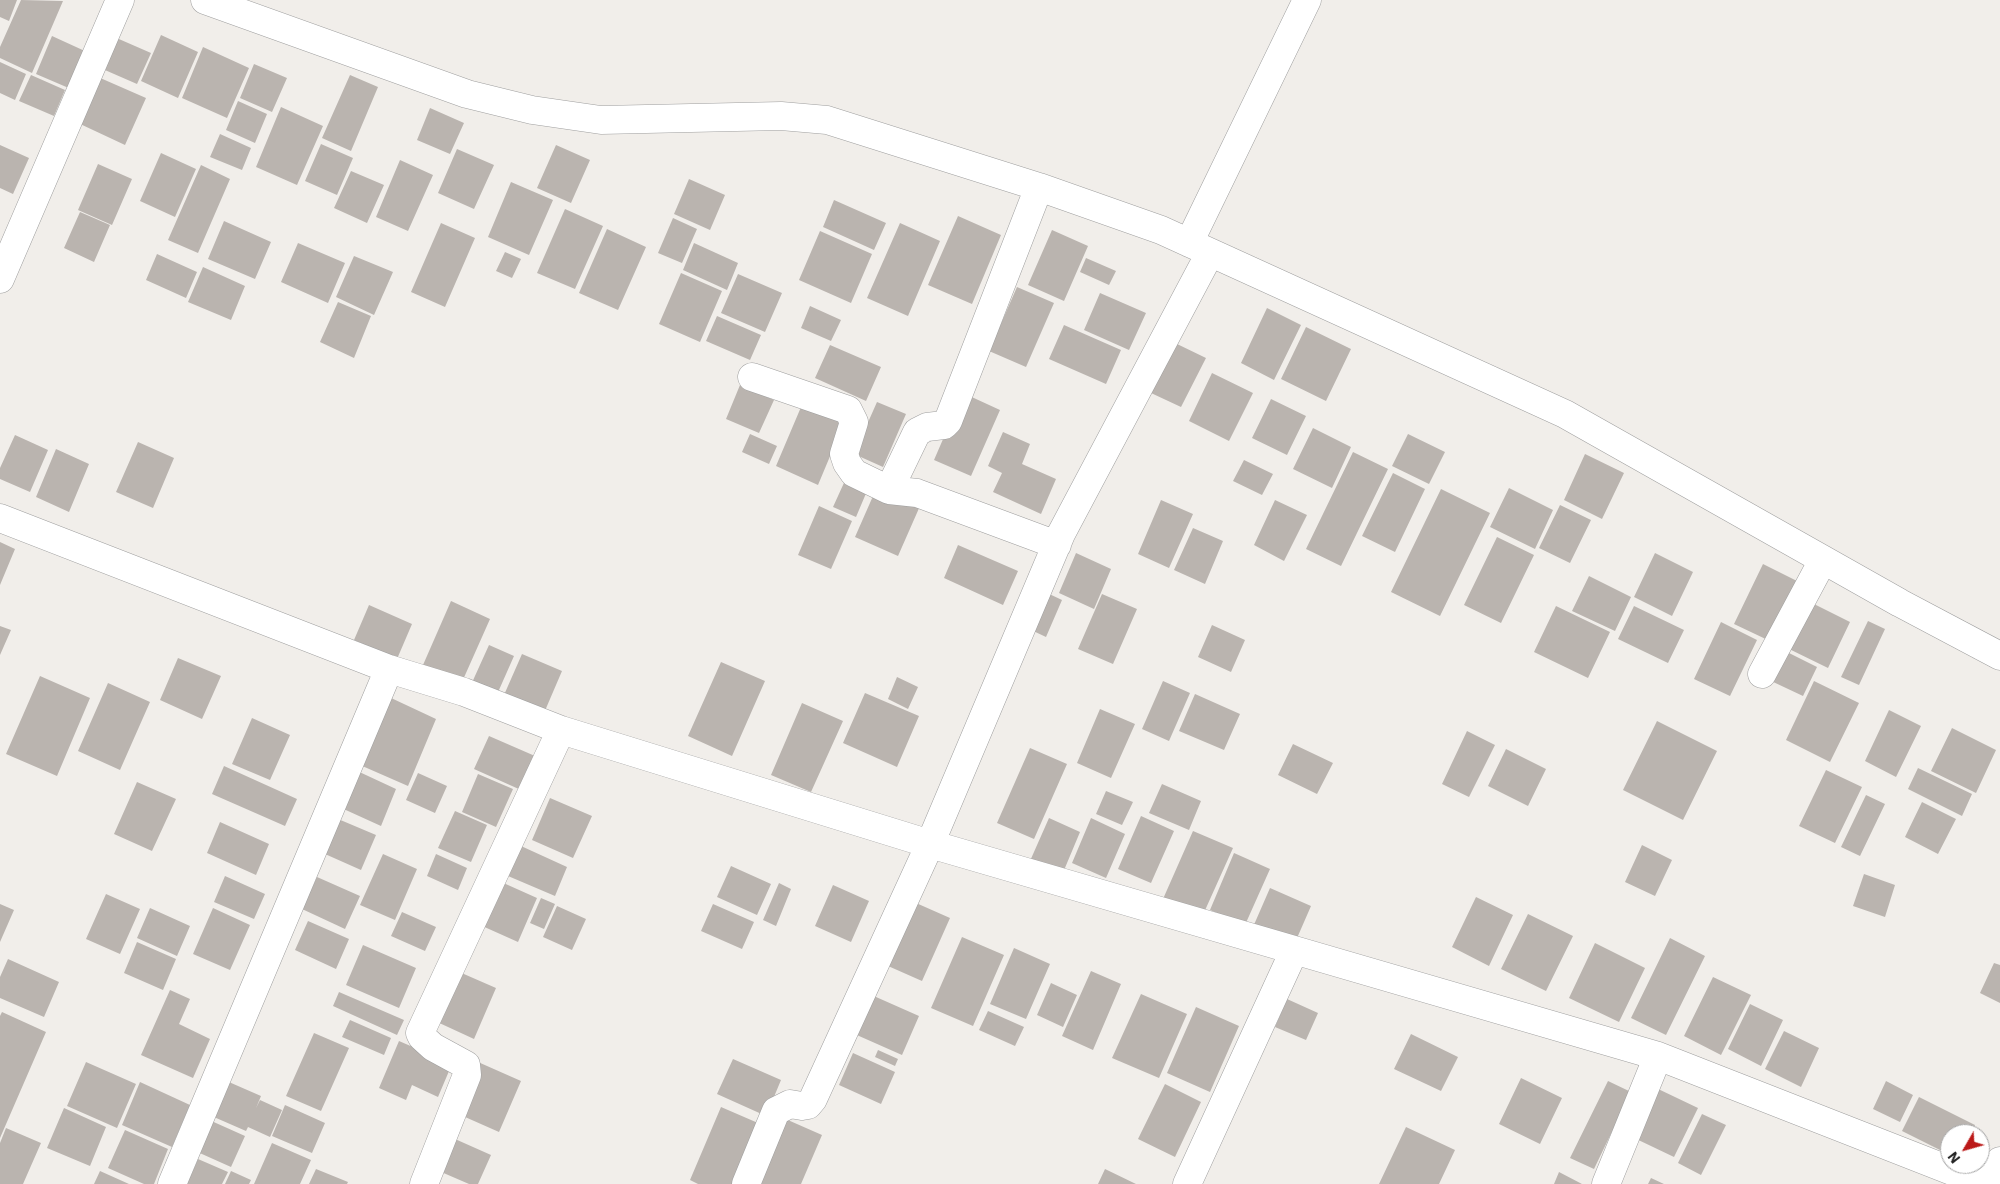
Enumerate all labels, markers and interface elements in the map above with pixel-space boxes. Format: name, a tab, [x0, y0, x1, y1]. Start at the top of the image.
north arrow	[1940, 1124, 1990, 1174]
text: N	[1944, 1148, 1964, 1167]

